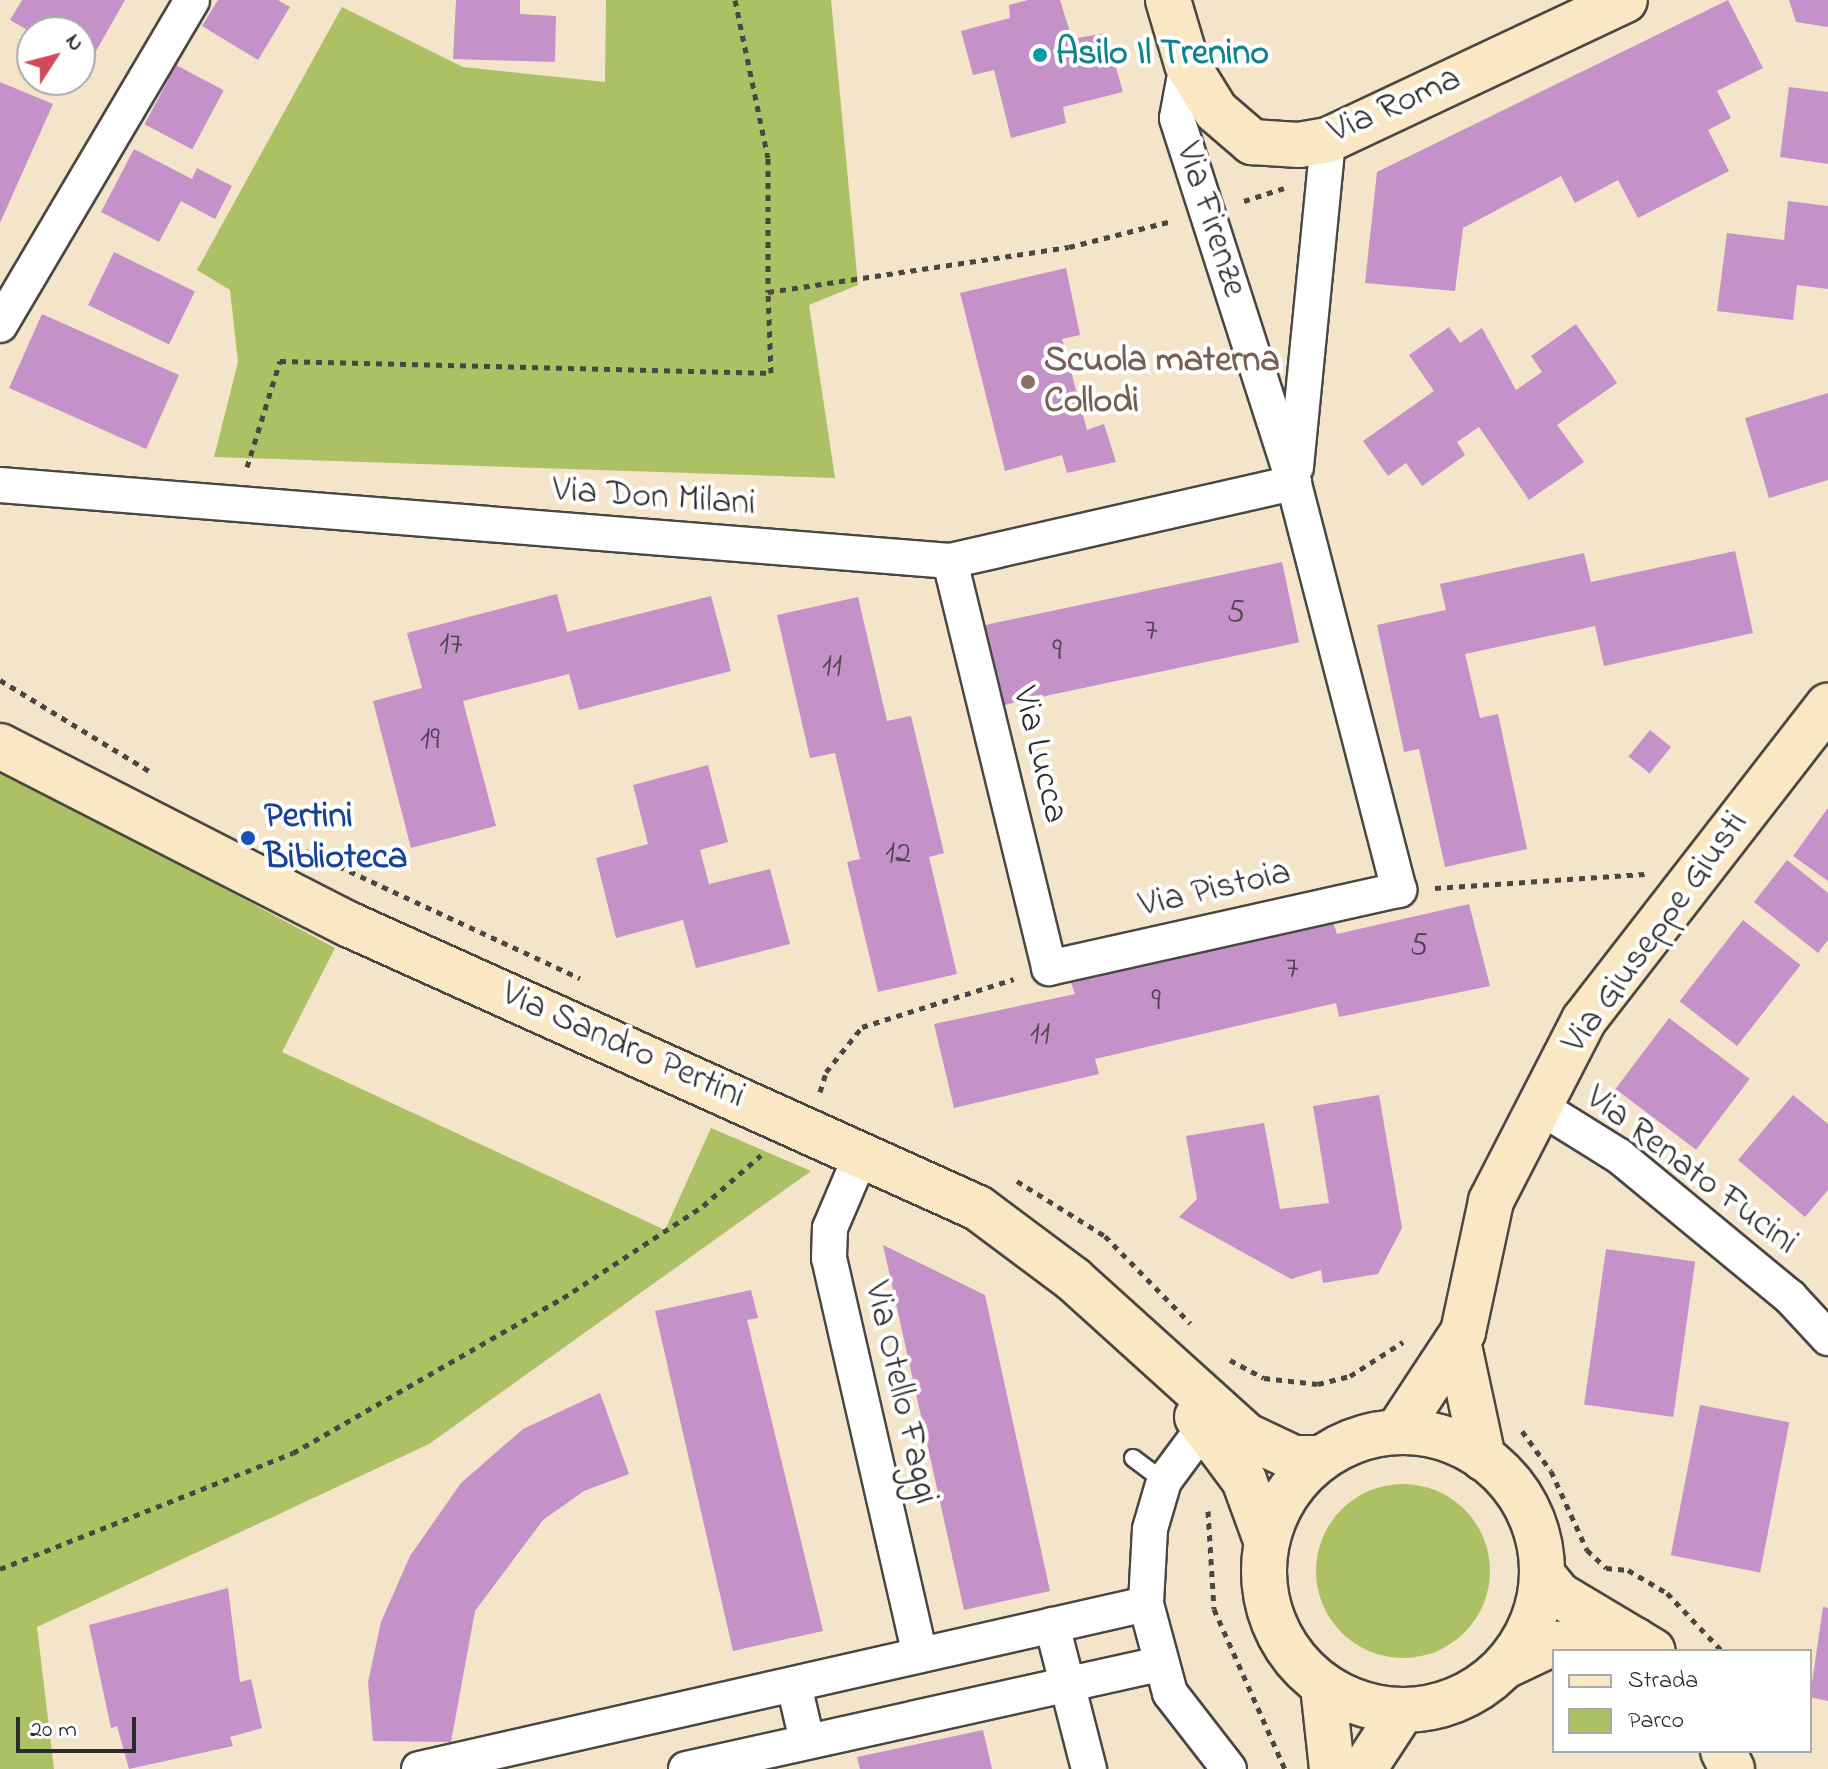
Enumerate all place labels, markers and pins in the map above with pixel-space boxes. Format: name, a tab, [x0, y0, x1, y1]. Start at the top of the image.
place label: Asilo Il Trenino	[1056, 33, 1269, 77]
marker: Asilo Il Trenino	[1031, 46, 1049, 64]
place label: Scuola materna Collodi	[1044, 339, 1280, 424]
marker: Scuola materna Collodi	[1019, 373, 1037, 391]
place label: Pertini Biblioteca	[264, 795, 408, 880]
marker: Pertini Biblioteca	[239, 829, 257, 847]

